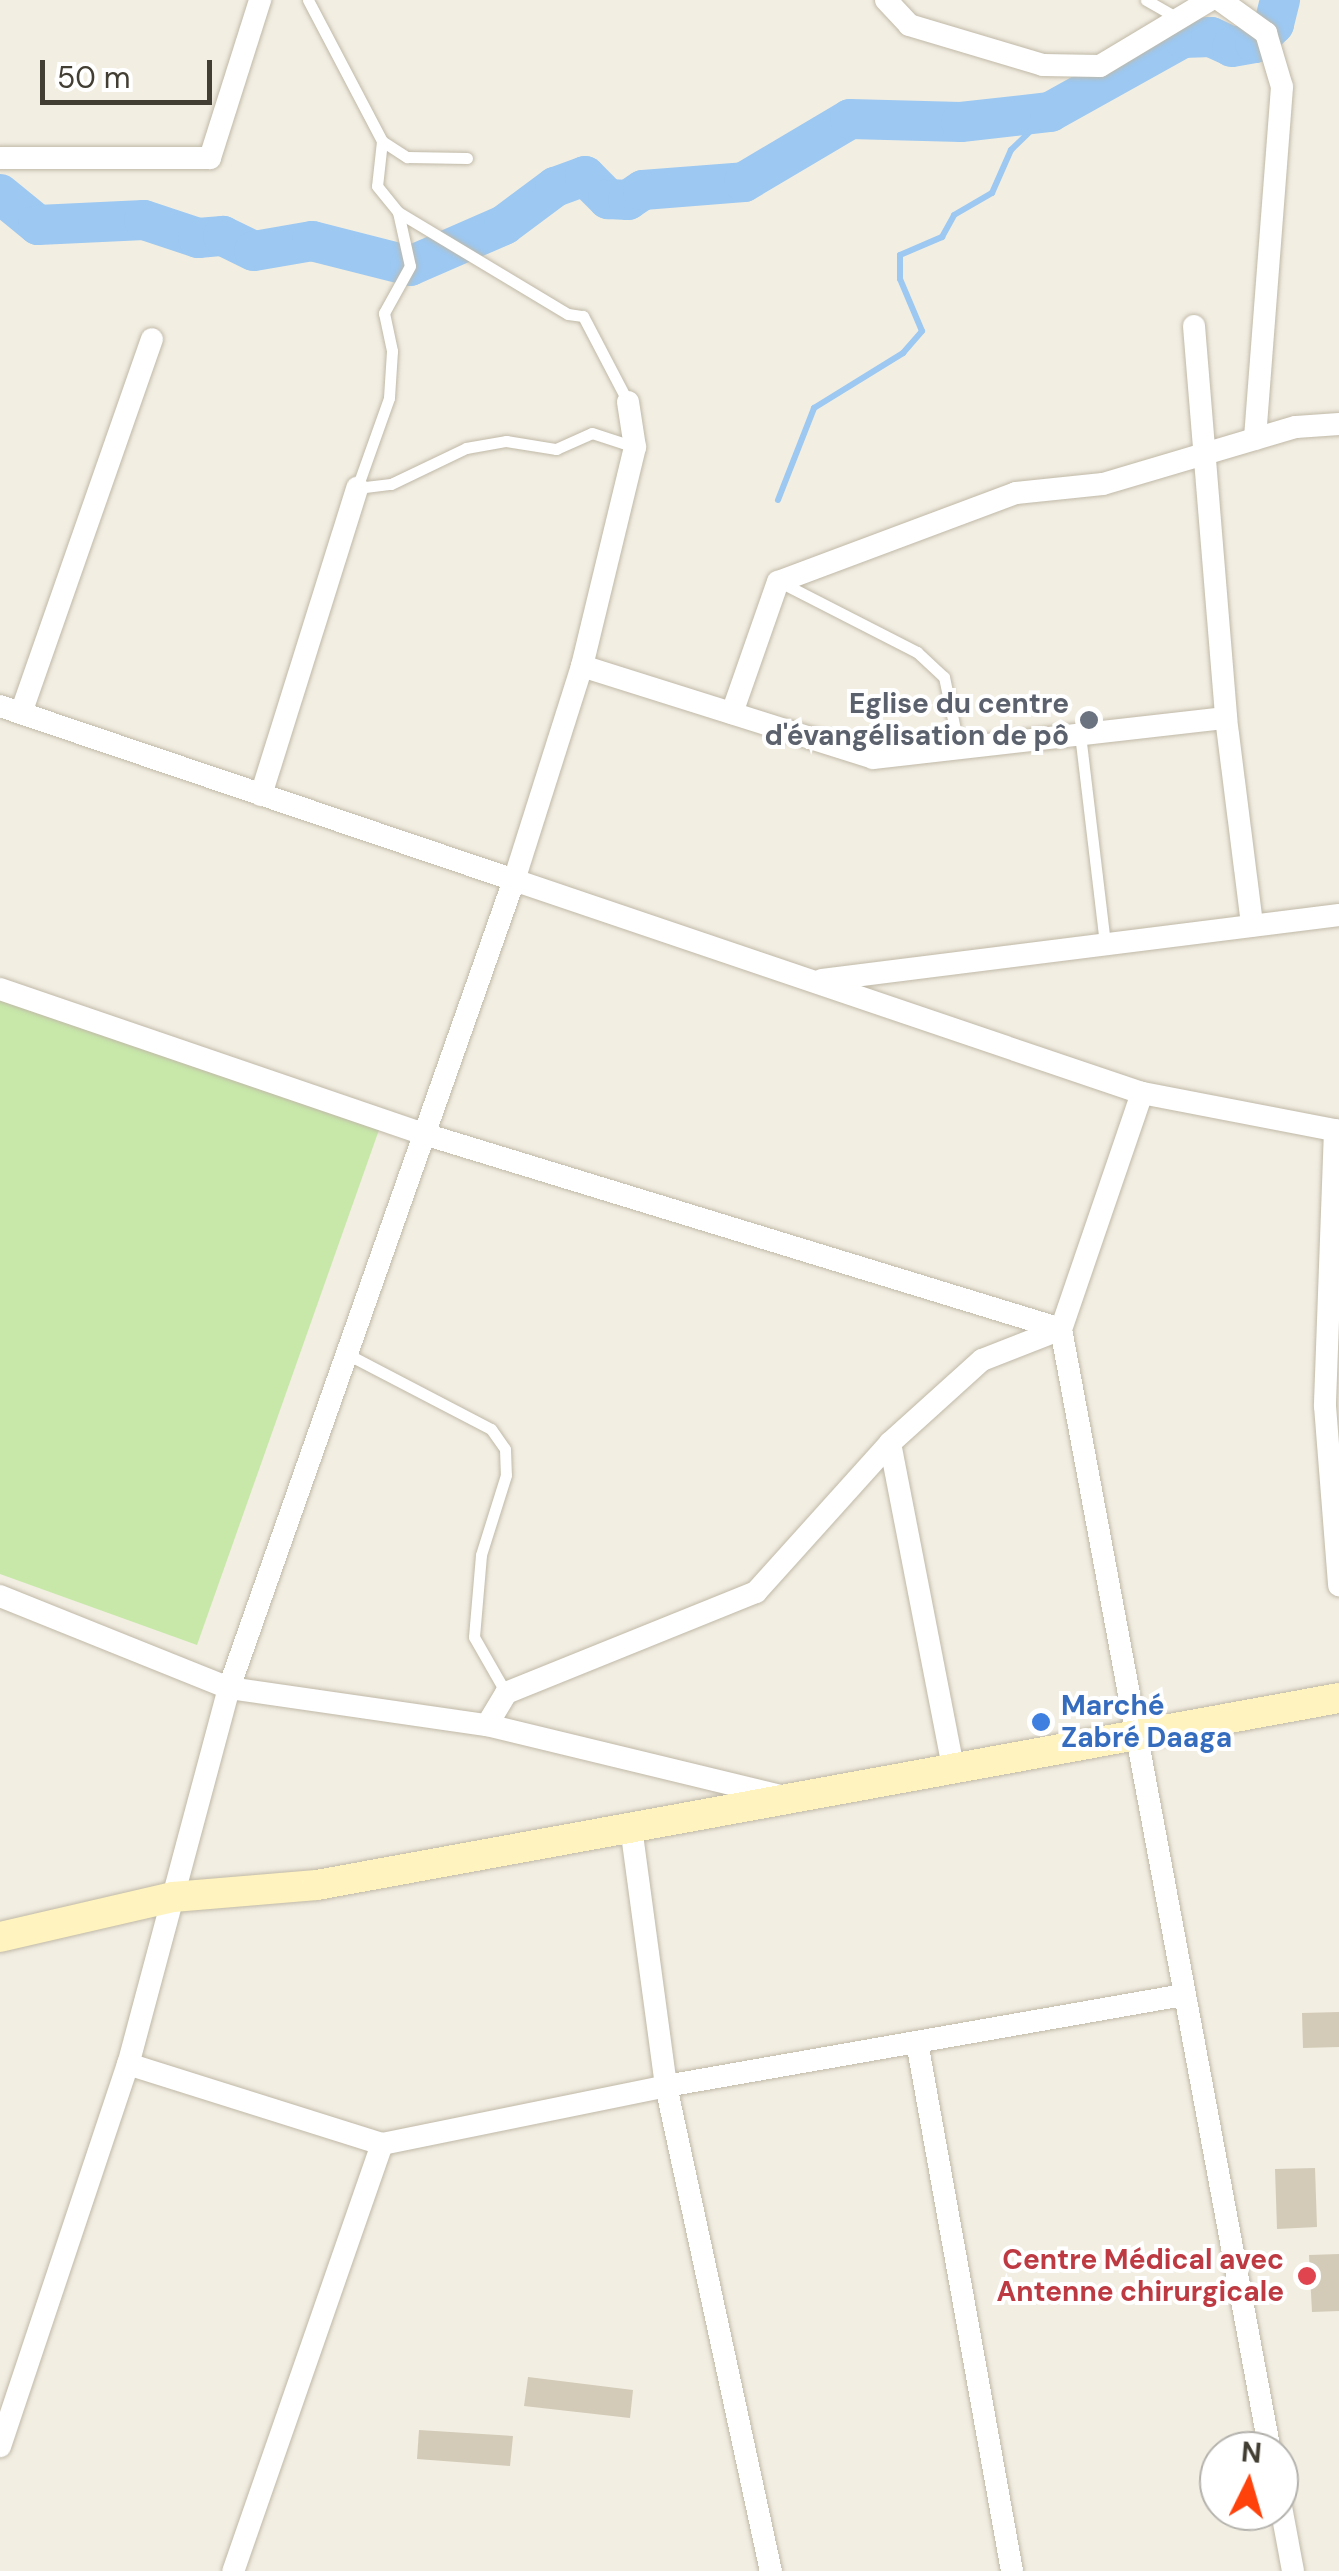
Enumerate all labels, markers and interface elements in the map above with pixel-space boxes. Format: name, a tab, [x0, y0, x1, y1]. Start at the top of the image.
scale bar	[45, 40, 218, 102]
text: 50 m	[57, 58, 131, 97]
place label: Eglise du centre d'évangélisation de pô	[764, 687, 1069, 753]
marker: Eglise du centre d'évangélisation de pô	[1078, 709, 1100, 731]
place label: Marché Zabré Daaga	[1061, 1689, 1232, 1755]
marker: Marché Zabré Daaga	[1030, 1711, 1052, 1733]
place label: Centre Médical avec Antenne chirurgicale	[996, 2243, 1284, 2309]
marker: Centre Médical avec Antenne chirurgicale	[1294, 2263, 1320, 2289]
north arrow	[1199, 2431, 1299, 2531]
text: N	[1240, 2433, 1263, 2472]

